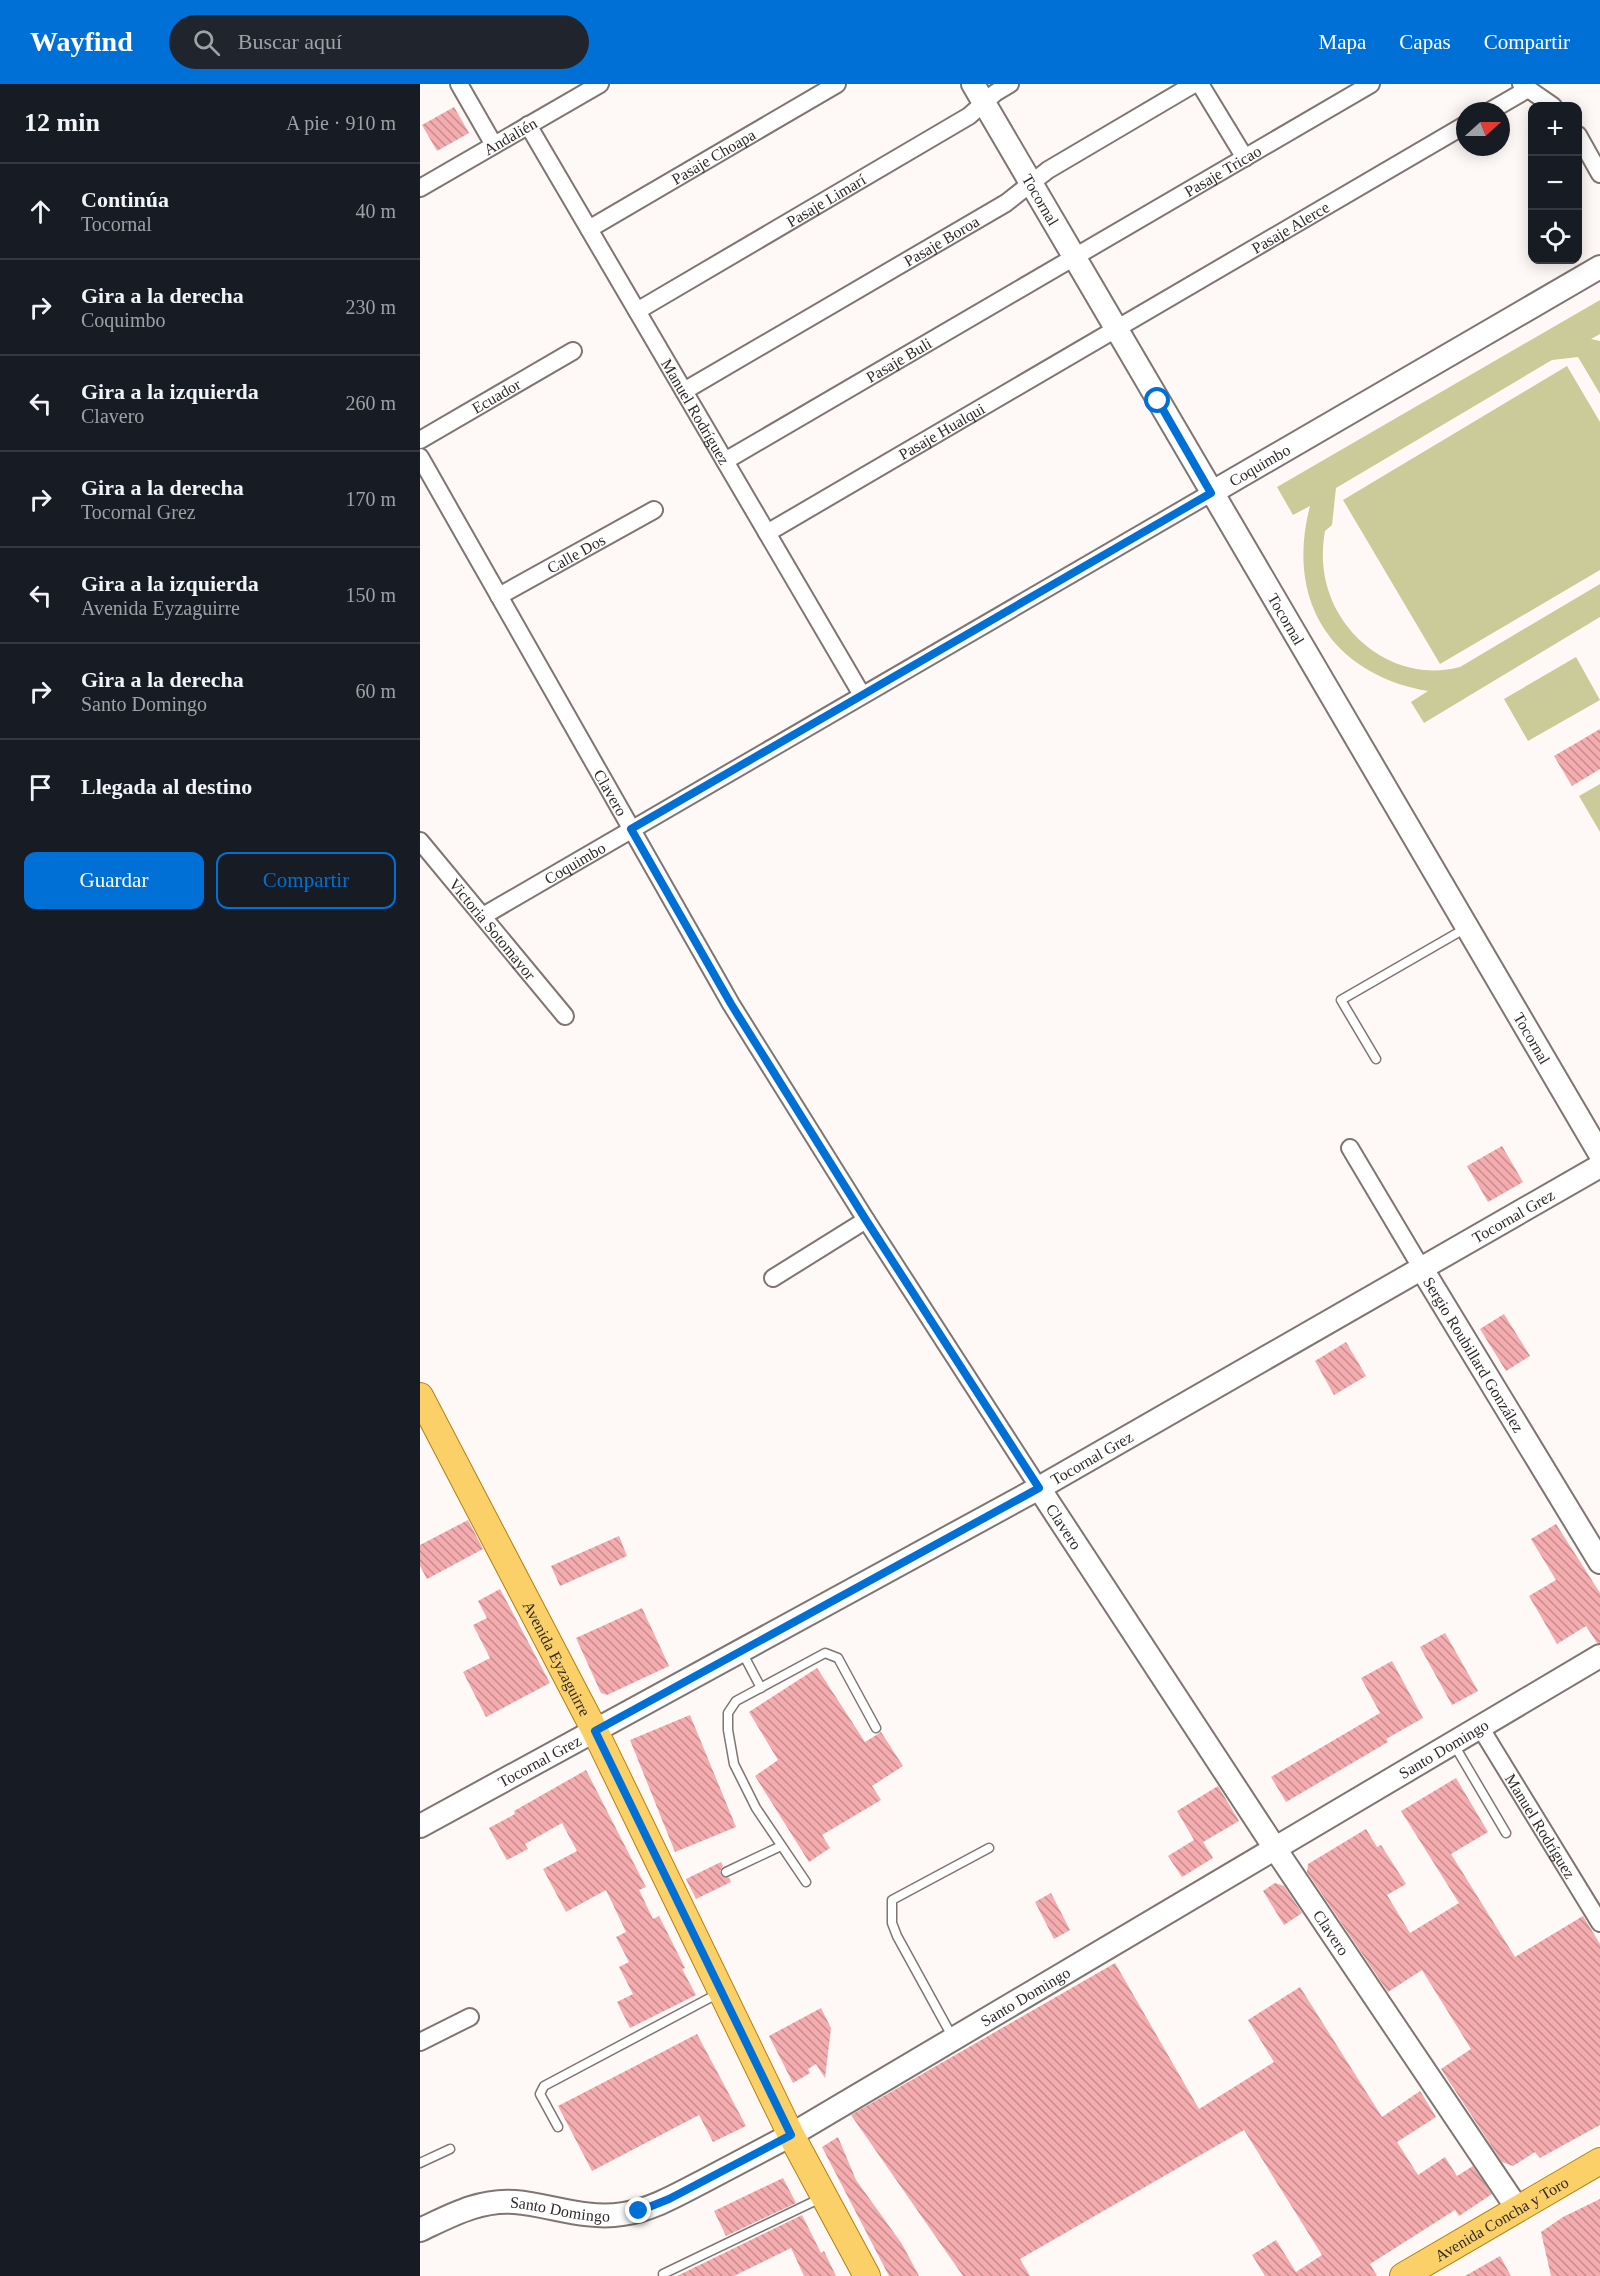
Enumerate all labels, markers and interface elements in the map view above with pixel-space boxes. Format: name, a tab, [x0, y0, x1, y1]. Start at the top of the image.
search box	[169, 15, 589, 69]
text: Wayfind	[30, 26, 133, 57]
icon: search	[190, 26, 223, 59]
text: Buscar aquí	[238, 29, 342, 54]
text: Mapa	[1319, 30, 1366, 54]
text: Capas	[1399, 30, 1451, 54]
text: Compartir	[1484, 30, 1570, 54]
north arrow	[1456, 102, 1510, 156]
map controls	[1528, 102, 1582, 264]
button: +	[1528, 102, 1582, 156]
text: 12 min	[24, 108, 100, 137]
text: A pie · 910 m	[286, 112, 396, 134]
street label: Andalién	[480, 114, 540, 158]
street label: Pasaje Choapa	[669, 125, 758, 187]
street label: Pasaje Tricao	[1181, 142, 1264, 200]
button: −	[1528, 156, 1582, 210]
street label: Pasaje Limarí	[783, 170, 869, 230]
street label: Tocornal	[1019, 171, 1063, 229]
text: Continúa	[81, 187, 169, 212]
icon: ahead	[24, 195, 57, 228]
street label: Pasaje Alerce	[1248, 198, 1332, 256]
text: 40 m	[355, 200, 396, 222]
button: locate	[1528, 210, 1582, 264]
street label: Pasaje Boroa	[901, 212, 982, 269]
text: Tocornal	[81, 213, 152, 235]
text: Gira a la derecha	[81, 283, 244, 308]
icon: right	[24, 291, 57, 324]
text: 230 m	[345, 296, 396, 318]
text: Coquimbo	[81, 309, 165, 331]
street label: Pasaje Buli	[863, 334, 935, 385]
street label: Manuel Rodríguez	[658, 356, 733, 467]
street label: Ecuador	[469, 375, 524, 417]
text: Gira a la izquierda	[81, 379, 259, 404]
icon: left	[24, 387, 57, 420]
route start	[1144, 387, 1170, 413]
text: 260 m	[345, 392, 396, 414]
street label: Pasaje Hualqui	[895, 399, 988, 463]
text: Clavero	[81, 405, 144, 427]
street label: Coquimbo	[1226, 441, 1293, 489]
text: Gira a la derecha	[81, 475, 244, 500]
icon: right	[24, 483, 57, 516]
text: 170 m	[345, 488, 396, 510]
text: Tocornal Grez	[81, 501, 196, 523]
street label: Calle Dos	[544, 530, 608, 576]
text: Gira a la izquierda	[81, 571, 259, 596]
icon: left	[24, 579, 57, 612]
text: 150 m	[345, 584, 396, 606]
street label: Tocornal	[1265, 590, 1308, 648]
text: Avenida Eyzaguirre	[81, 597, 240, 619]
text: Gira a la derecha	[81, 667, 244, 692]
icon: right	[24, 675, 57, 708]
text: 60 m	[355, 680, 396, 702]
text: Santo Domingo	[81, 693, 207, 715]
street label: Clavero	[591, 766, 631, 819]
icon: arrive	[24, 771, 57, 804]
text: Llegada al destino	[81, 774, 252, 799]
street label: Coquimbo	[541, 838, 608, 887]
button: Guardar	[24, 852, 204, 909]
button: Compartir	[216, 852, 396, 909]
street label: Victoria Sotomayor	[446, 875, 540, 983]
street label: Tocornal	[1511, 1009, 1554, 1067]
street label: Tocornal Grez	[1469, 1186, 1557, 1246]
street label: Sergio Roubillard González	[1420, 1274, 1528, 1435]
street label: Tocornal Grez	[1048, 1428, 1136, 1488]
street label: Clavero	[1043, 1501, 1085, 1552]
street label: Avenida Eyzaguirre	[520, 1598, 594, 1719]
street label: Santo Domingo	[1396, 1716, 1491, 1782]
street label: Tocornal Grez	[495, 1731, 584, 1790]
street label: Manuel Rodríguez	[1502, 1771, 1579, 1881]
street label: Clavero	[1310, 1907, 1353, 1958]
street label: Santo Domingo	[977, 1963, 1073, 2029]
street label: Avenida Concha y Toro	[1432, 2173, 1571, 2264]
street label: Santo Domingo	[510, 2193, 610, 2225]
route end	[625, 2197, 651, 2223]

